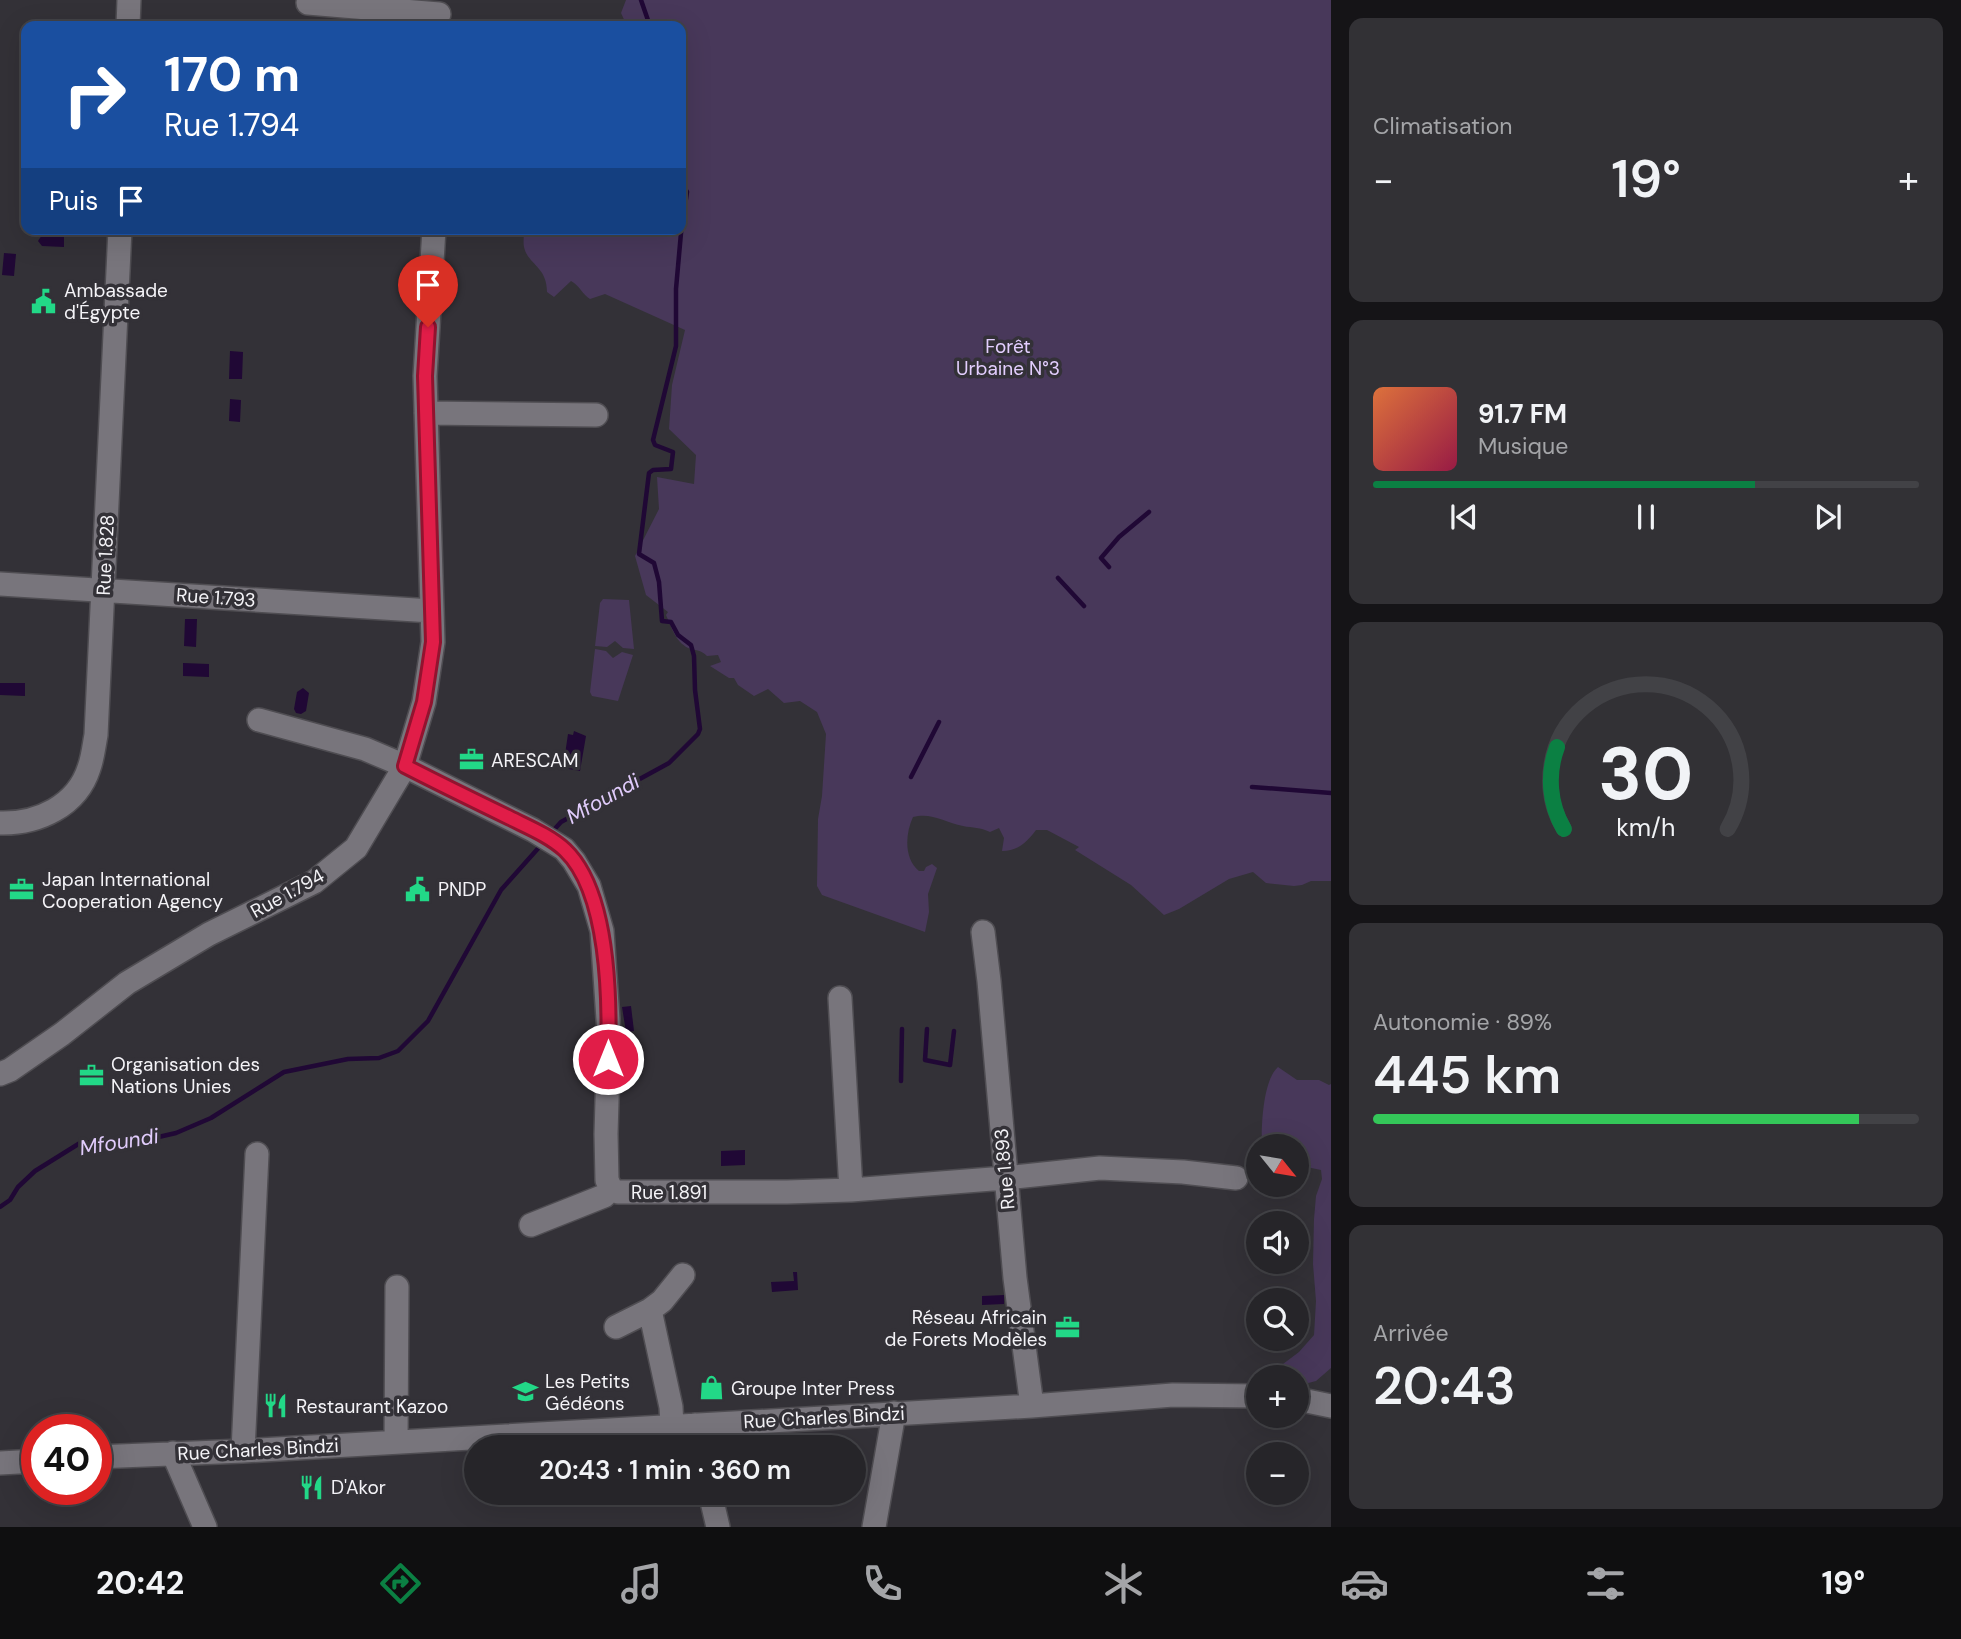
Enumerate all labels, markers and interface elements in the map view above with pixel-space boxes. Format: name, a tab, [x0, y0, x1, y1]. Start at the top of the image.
text: 170 m	[164, 42, 300, 106]
icon: right	[49, 49, 140, 140]
text: Rue 1.794	[164, 104, 299, 146]
text: Climatisation	[1373, 111, 1512, 141]
text: 19°	[1611, 145, 1681, 213]
text: −	[1373, 155, 1394, 205]
text: +	[1898, 155, 1919, 205]
icon: arrive	[112, 182, 150, 220]
text: Puis	[49, 184, 98, 218]
pin	[398, 255, 458, 327]
icon: arrive	[409, 266, 447, 304]
place label: Ambassade d'Égypte	[64, 278, 168, 325]
public building icon: Ambassade d'Égypte	[30, 287, 58, 315]
park label: Forêt Urbaine N°3	[956, 334, 1060, 381]
text: 91.7 FM	[1478, 397, 1567, 431]
text: Musique	[1478, 431, 1568, 461]
icon: previous	[1445, 498, 1483, 536]
icon: pause	[1627, 498, 1665, 536]
icon: next	[1809, 498, 1847, 536]
street label: Rue 1.828	[91, 514, 120, 596]
street label: Rue 1.793	[175, 582, 257, 613]
text: 30	[1598, 728, 1694, 823]
office icon: ARESCAM	[457, 746, 485, 774]
place label: ARESCAM	[491, 748, 579, 773]
water label: Mfoundi	[561, 767, 645, 831]
text: km/h	[1616, 811, 1676, 844]
street label: Rue 1.794	[246, 863, 328, 924]
place label: Japan International Cooperation Agency	[42, 867, 224, 914]
public building icon: PNDP	[404, 875, 432, 903]
office icon: Japan International Cooperation Agency	[8, 876, 36, 904]
place label: PNDP	[438, 877, 486, 902]
text: Autonomie · 89%	[1373, 1007, 1552, 1037]
position arrow	[571, 1022, 645, 1096]
text: 445 km	[1373, 1041, 1561, 1109]
place label: Organisation des Nations Unies	[111, 1052, 260, 1099]
office icon: Organisation des Nations Unies	[77, 1061, 105, 1089]
water label: Mfoundi	[78, 1122, 161, 1162]
street label: Rue 1.893	[988, 1127, 1021, 1211]
north arrow	[1246, 1134, 1309, 1197]
map controls	[1246, 1134, 1309, 1505]
street label: Rue 1.891	[631, 1180, 707, 1205]
button: sound	[1246, 1211, 1309, 1274]
button: search	[1246, 1288, 1309, 1351]
place label: Réseau Africain de Forets Modèles	[885, 1305, 1047, 1352]
office icon: Réseau Africain de Forets Modèles	[1053, 1314, 1081, 1342]
text: Arrivée	[1373, 1318, 1449, 1348]
text: 20:43	[1373, 1352, 1516, 1420]
button: +	[1246, 1365, 1309, 1428]
place label: Les Petits Gédéons	[545, 1369, 630, 1416]
shop icon: Groupe Inter Press	[697, 1374, 725, 1402]
place label: Groupe Inter Press	[731, 1376, 895, 1401]
school or university icon: Les Petits Gédéons	[511, 1378, 539, 1406]
restaurant icon: Restaurant Kazoo	[262, 1392, 290, 1420]
place label: Restaurant Kazoo	[296, 1394, 448, 1419]
street label: Rue Charles Bindzi	[743, 1401, 905, 1434]
speed limit sign: 40	[21, 1414, 112, 1505]
street label: Rue Charles Bindzi	[177, 1433, 339, 1466]
button: −	[1246, 1442, 1309, 1505]
text: 20:43 · 1 min · 360 m	[539, 1453, 791, 1487]
restaurant icon: D'Akor	[297, 1473, 325, 1501]
place label: D'Akor	[331, 1475, 386, 1500]
icon: directions	[376, 1559, 425, 1608]
icon: music	[617, 1559, 666, 1608]
icon: phone	[858, 1559, 907, 1608]
icon: climate	[1099, 1559, 1148, 1608]
icon: car	[1340, 1559, 1389, 1608]
icon: filters	[1581, 1559, 1630, 1608]
text: 20:42	[96, 1562, 184, 1604]
text: 19°	[1821, 1562, 1865, 1604]

